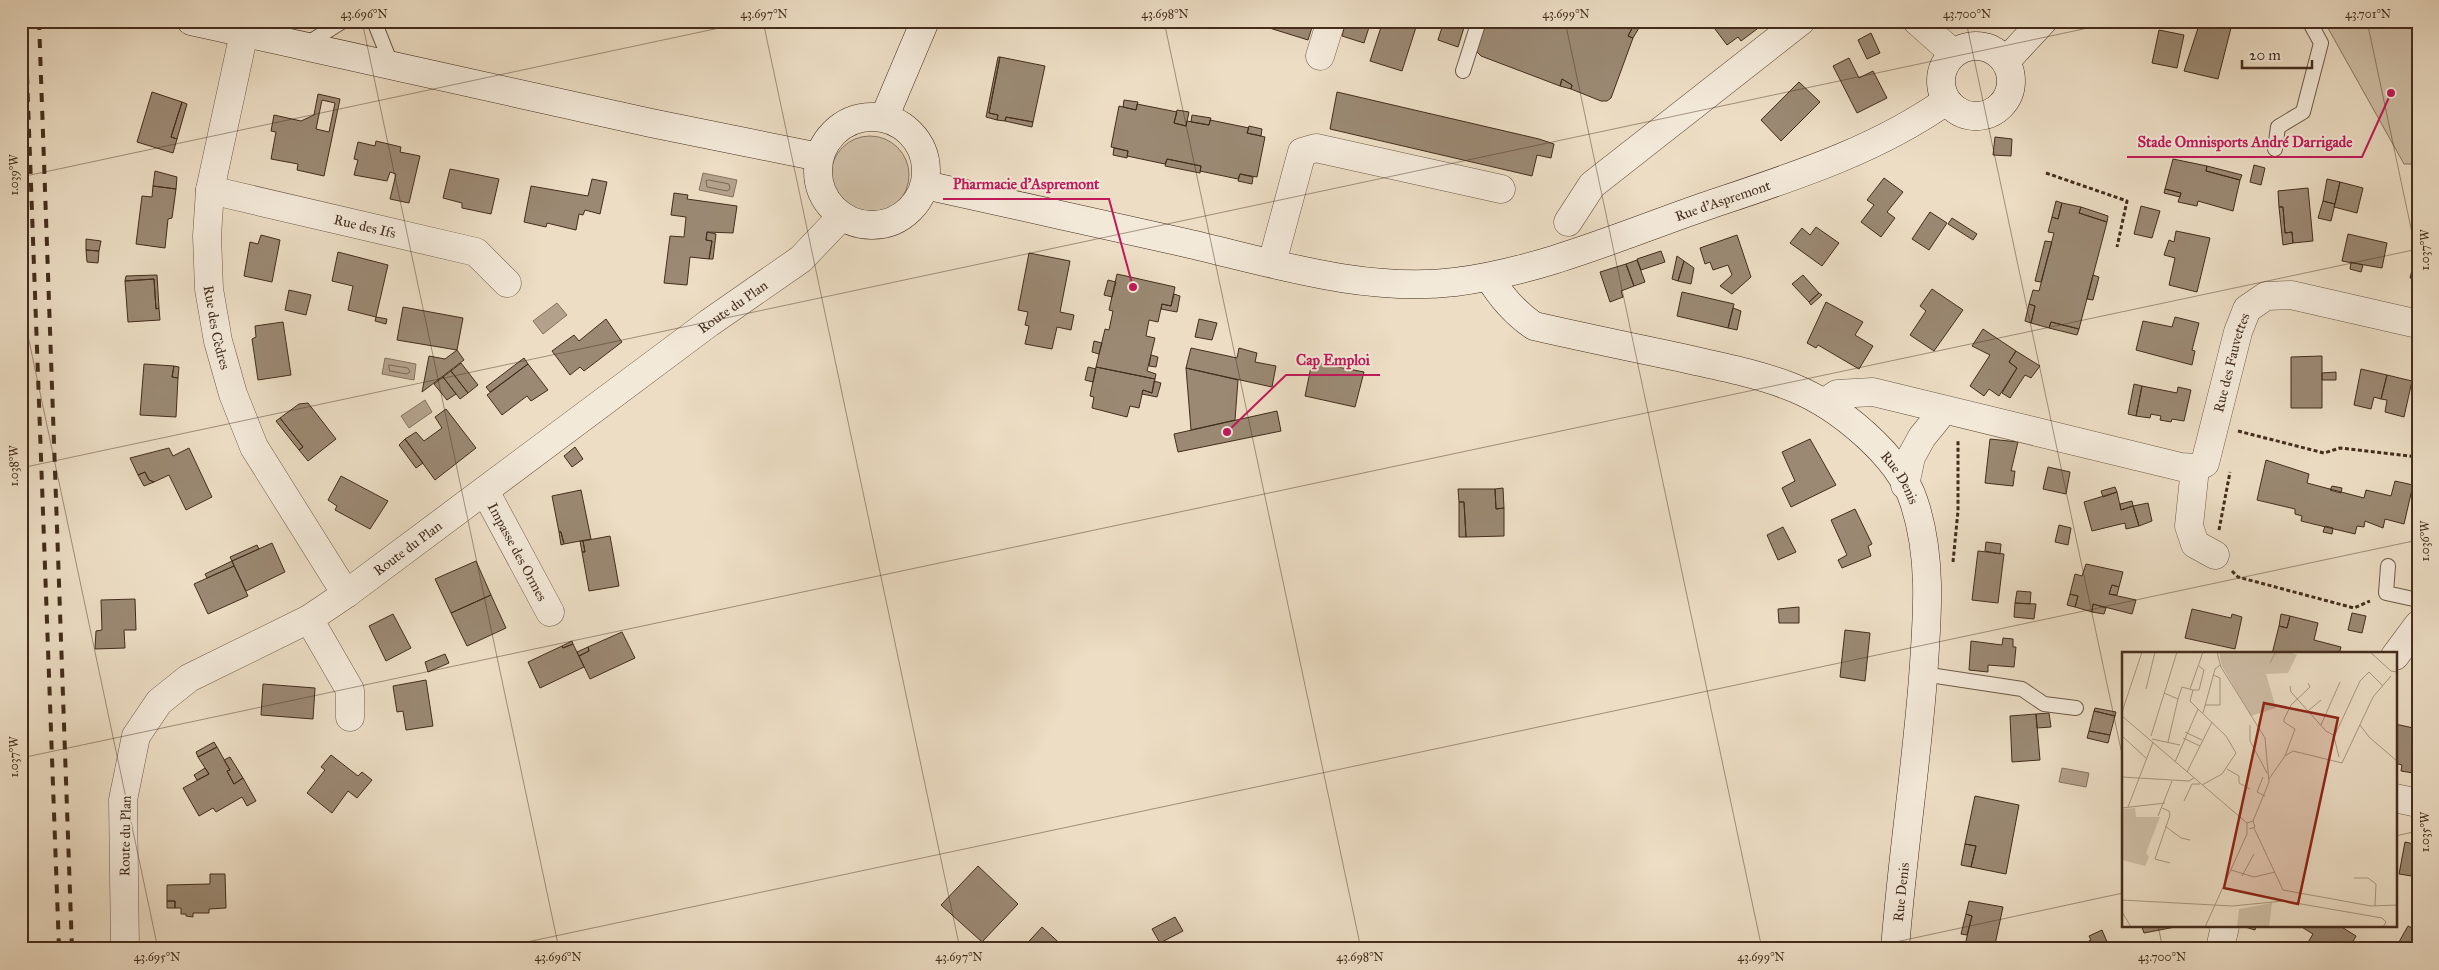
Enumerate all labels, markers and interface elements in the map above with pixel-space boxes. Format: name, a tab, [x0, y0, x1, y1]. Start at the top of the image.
text: 43.696°N	[340, 7, 388, 21]
text: 43.697°N	[740, 7, 788, 21]
text: 43.698°N	[1141, 7, 1189, 21]
text: 43.699°N	[1542, 7, 1590, 21]
text: 43.700°N	[1943, 7, 1991, 21]
text: 43.701°N	[2345, 7, 2391, 21]
scale bar	[2242, 38, 2312, 70]
text: 20 m	[2249, 46, 2281, 64]
callout: Stade Omnisports André Darrigade	[2127, 127, 2362, 157]
text: Stade Omnisports André Darrigade	[2137, 133, 2353, 152]
text: 1.039°W	[7, 154, 21, 196]
callout: Pharmacie d'Aspremont	[943, 169, 1109, 199]
text: Pharmacie d'Aspremont	[953, 175, 1100, 194]
street label: Rue d'Aspremont	[1673, 177, 1773, 225]
street label: Rue des Ifs	[332, 211, 397, 242]
text: 1.037°W	[2418, 229, 2432, 271]
street label: Route du Plan	[695, 277, 771, 337]
street label: Rue des Cèdres	[200, 284, 234, 372]
street label: Rue des Fauvettes	[2210, 310, 2254, 414]
callout: Cap Emploi	[1286, 345, 1380, 375]
text: Cap Emploi	[1296, 351, 1371, 370]
text: 1.038°W	[7, 445, 21, 487]
street label: Rue Denis	[1877, 448, 1922, 506]
street label: Impasse des Ormes	[484, 500, 551, 604]
street label: Route du Plan	[370, 517, 446, 579]
text: 1.036°W	[2418, 520, 2432, 561]
inset map	[2122, 652, 2396, 928]
text: 1.037°W	[7, 736, 21, 778]
street label: Route du Plan	[116, 795, 135, 877]
text: 1.035°W	[2418, 811, 2432, 852]
street label: Rue Denis	[1890, 862, 1913, 923]
text: 43.695°N	[134, 950, 180, 964]
text: 43.696°N	[534, 950, 582, 964]
text: 43.697°N	[935, 950, 983, 964]
text: 43.698°N	[1336, 950, 1384, 964]
text: 43.699°N	[1737, 950, 1785, 964]
text: 43.700°N	[2138, 950, 2186, 964]

